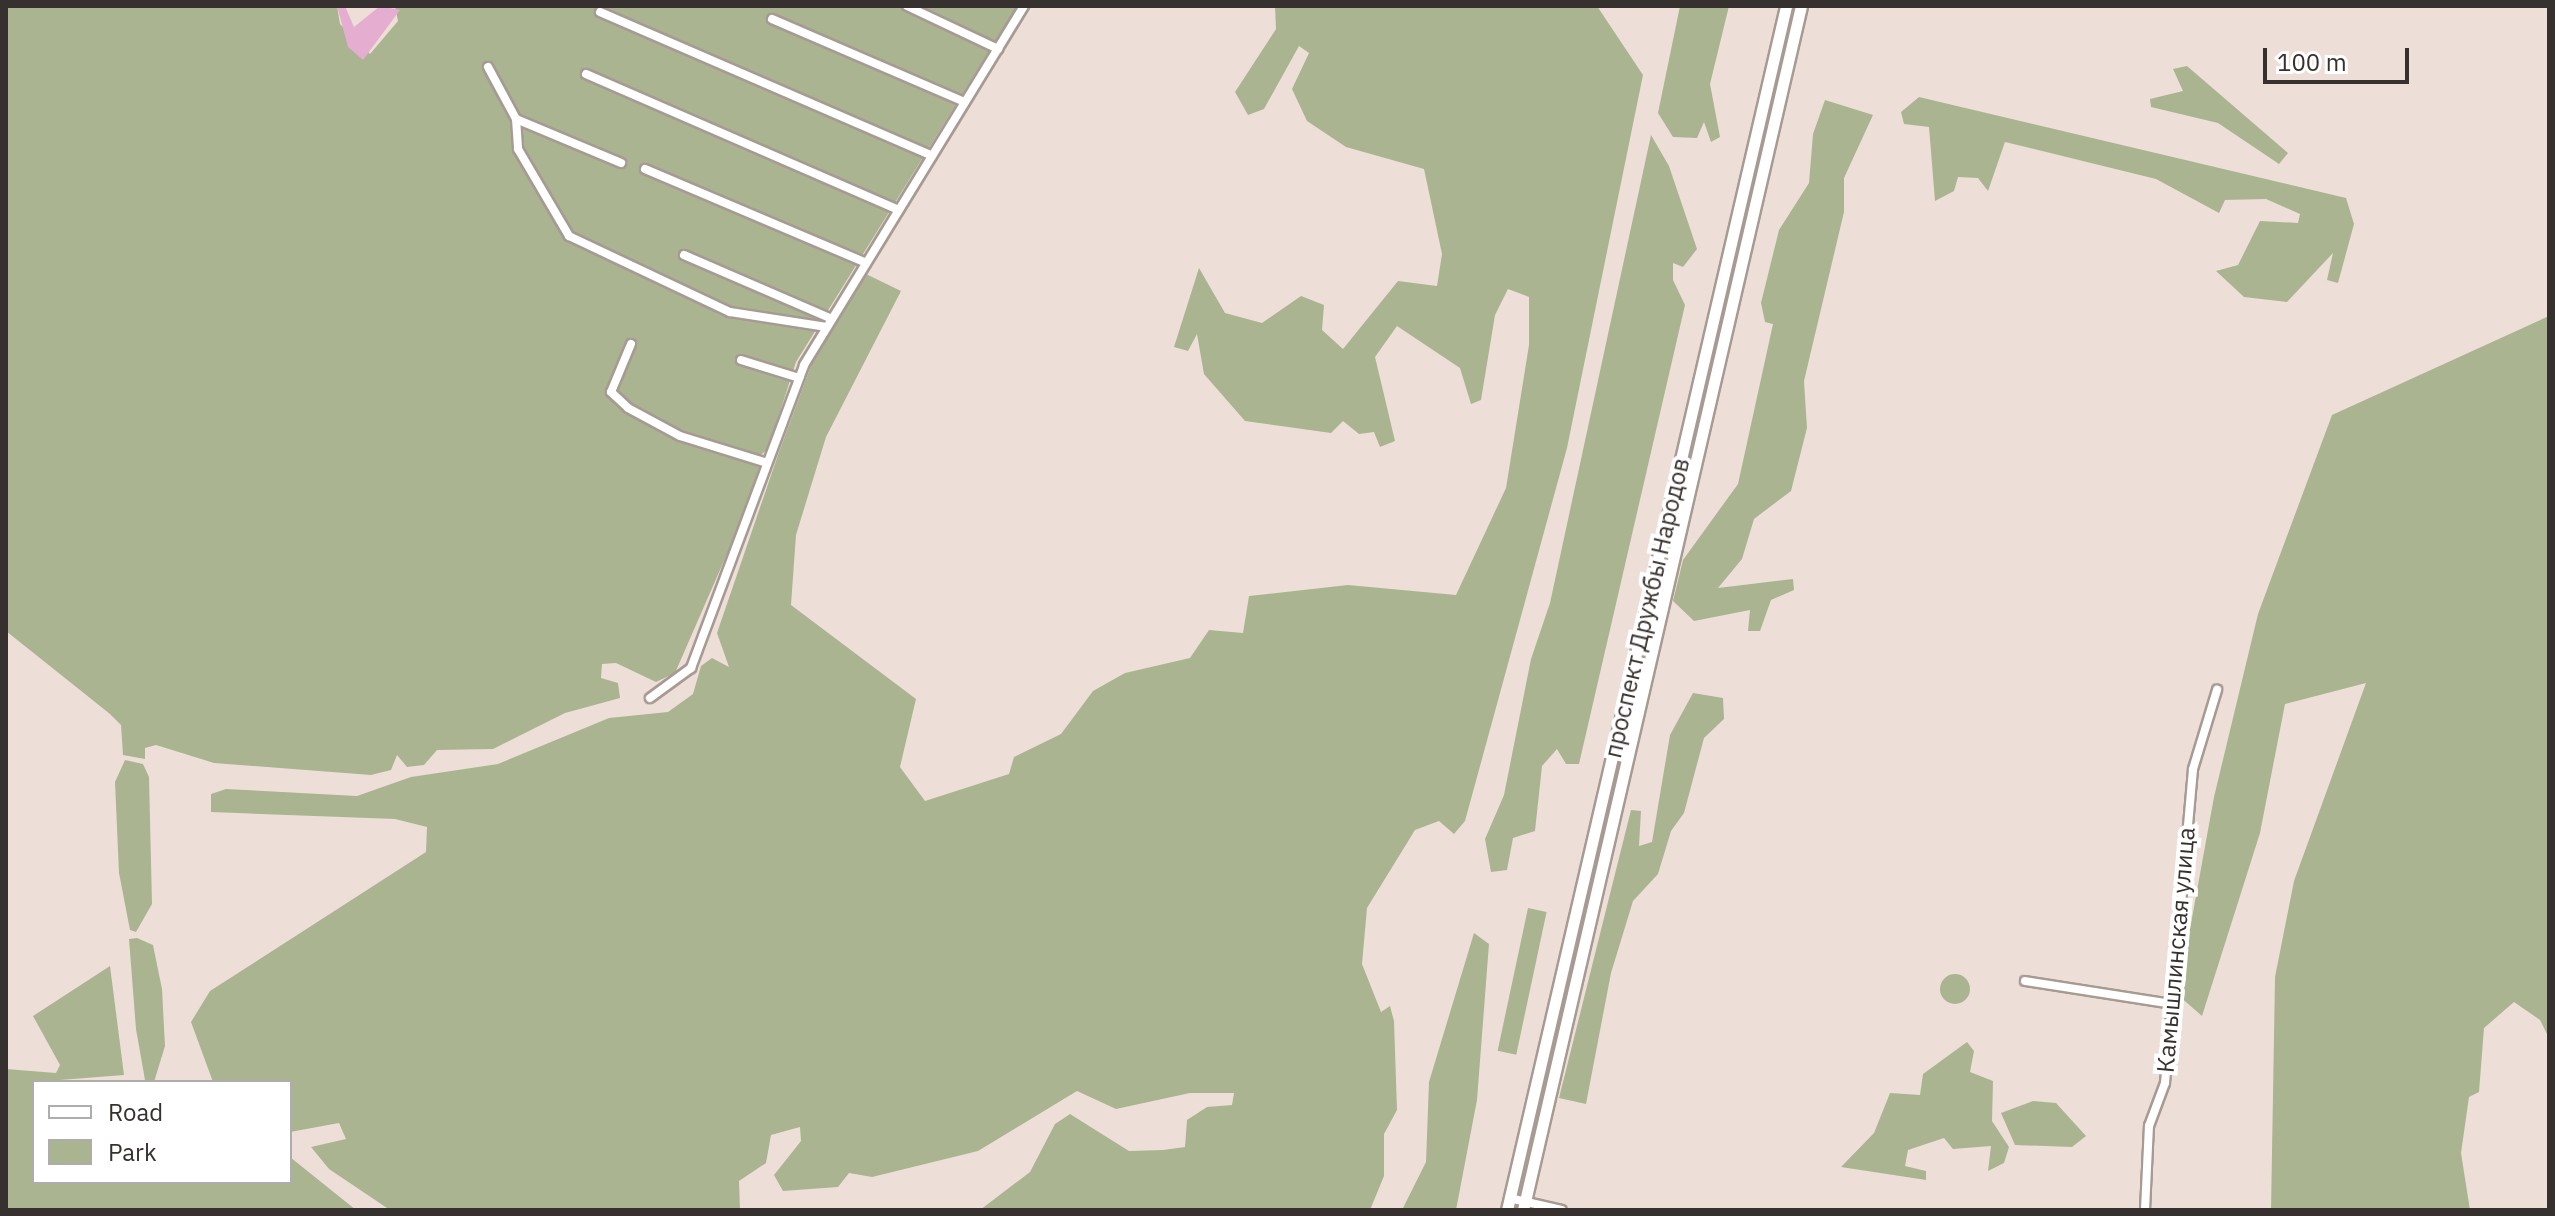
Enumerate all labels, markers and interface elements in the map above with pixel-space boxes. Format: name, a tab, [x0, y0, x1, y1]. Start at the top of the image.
scale bar	[2267, 32, 2413, 82]
text: 100 m	[2277, 46, 2347, 78]
street label: проспект Дружбы Народов	[1598, 455, 1696, 761]
street label: Камышлинская улица	[2151, 826, 2201, 1074]
legend	[32, 1080, 292, 1184]
text: Road	[108, 1096, 163, 1128]
text: Park	[108, 1136, 157, 1168]

